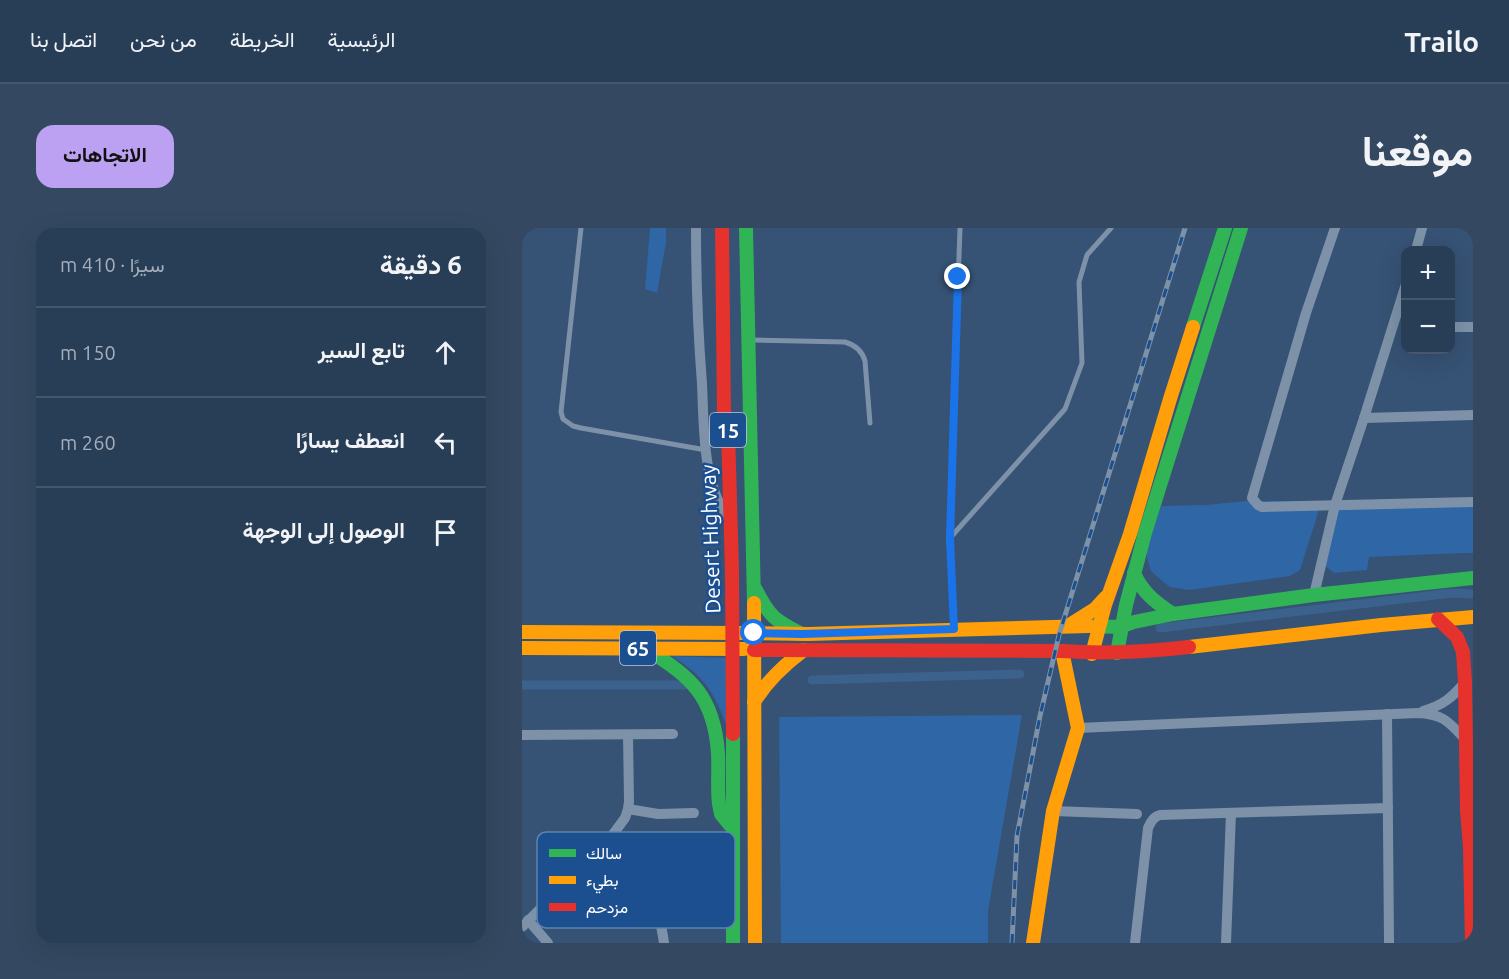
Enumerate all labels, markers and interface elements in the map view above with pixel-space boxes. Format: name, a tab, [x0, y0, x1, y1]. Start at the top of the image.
text: Trailo	[1404, 26, 1479, 57]
text: اتصل بنا	[30, 27, 97, 51]
text: من نحن	[130, 27, 197, 51]
text: الخريطة	[230, 27, 295, 51]
text: الرئيسية	[328, 27, 395, 51]
button: الاتجاهات	[36, 125, 174, 188]
text: موقعنا	[1362, 127, 1473, 174]
map controls	[1401, 246, 1455, 354]
button: +	[1401, 246, 1455, 300]
text: 6 دقيقة	[380, 250, 462, 279]
text: سيرًا · 410 m	[60, 253, 165, 276]
route end	[944, 263, 970, 289]
button: −	[1401, 300, 1455, 354]
icon: ahead	[429, 336, 462, 369]
text: تابع السير	[318, 337, 405, 362]
text: 150 m	[60, 341, 116, 364]
road number: 15	[710, 413, 746, 447]
icon: left	[429, 426, 462, 459]
text: انعطف يسارًا	[296, 427, 405, 452]
text: 260 m	[60, 431, 116, 454]
street label: Desert Highway	[695, 464, 725, 614]
icon: arrive	[429, 516, 462, 549]
text: الوصول إلى الوجهة	[242, 517, 405, 542]
route start	[740, 619, 766, 645]
road number: 65	[620, 631, 656, 665]
legend	[537, 832, 735, 928]
text: سالك	[586, 844, 622, 862]
text: بطيء	[586, 871, 618, 894]
text: مزدحم	[586, 898, 628, 918]

